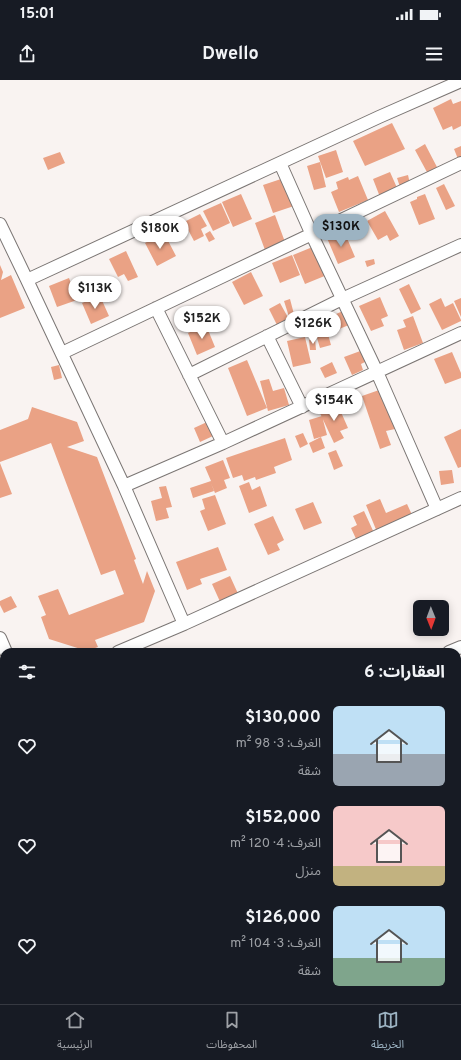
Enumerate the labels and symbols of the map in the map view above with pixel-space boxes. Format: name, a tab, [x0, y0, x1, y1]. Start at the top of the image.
pin: $130K	[313, 214, 369, 248]
pin: $180K	[132, 216, 188, 250]
pin: $113K	[67, 276, 123, 310]
pin: $152K	[174, 306, 230, 340]
pin: $126K	[285, 311, 341, 345]
pin: $154K	[306, 388, 362, 422]
north arrow	[413, 600, 449, 636]

